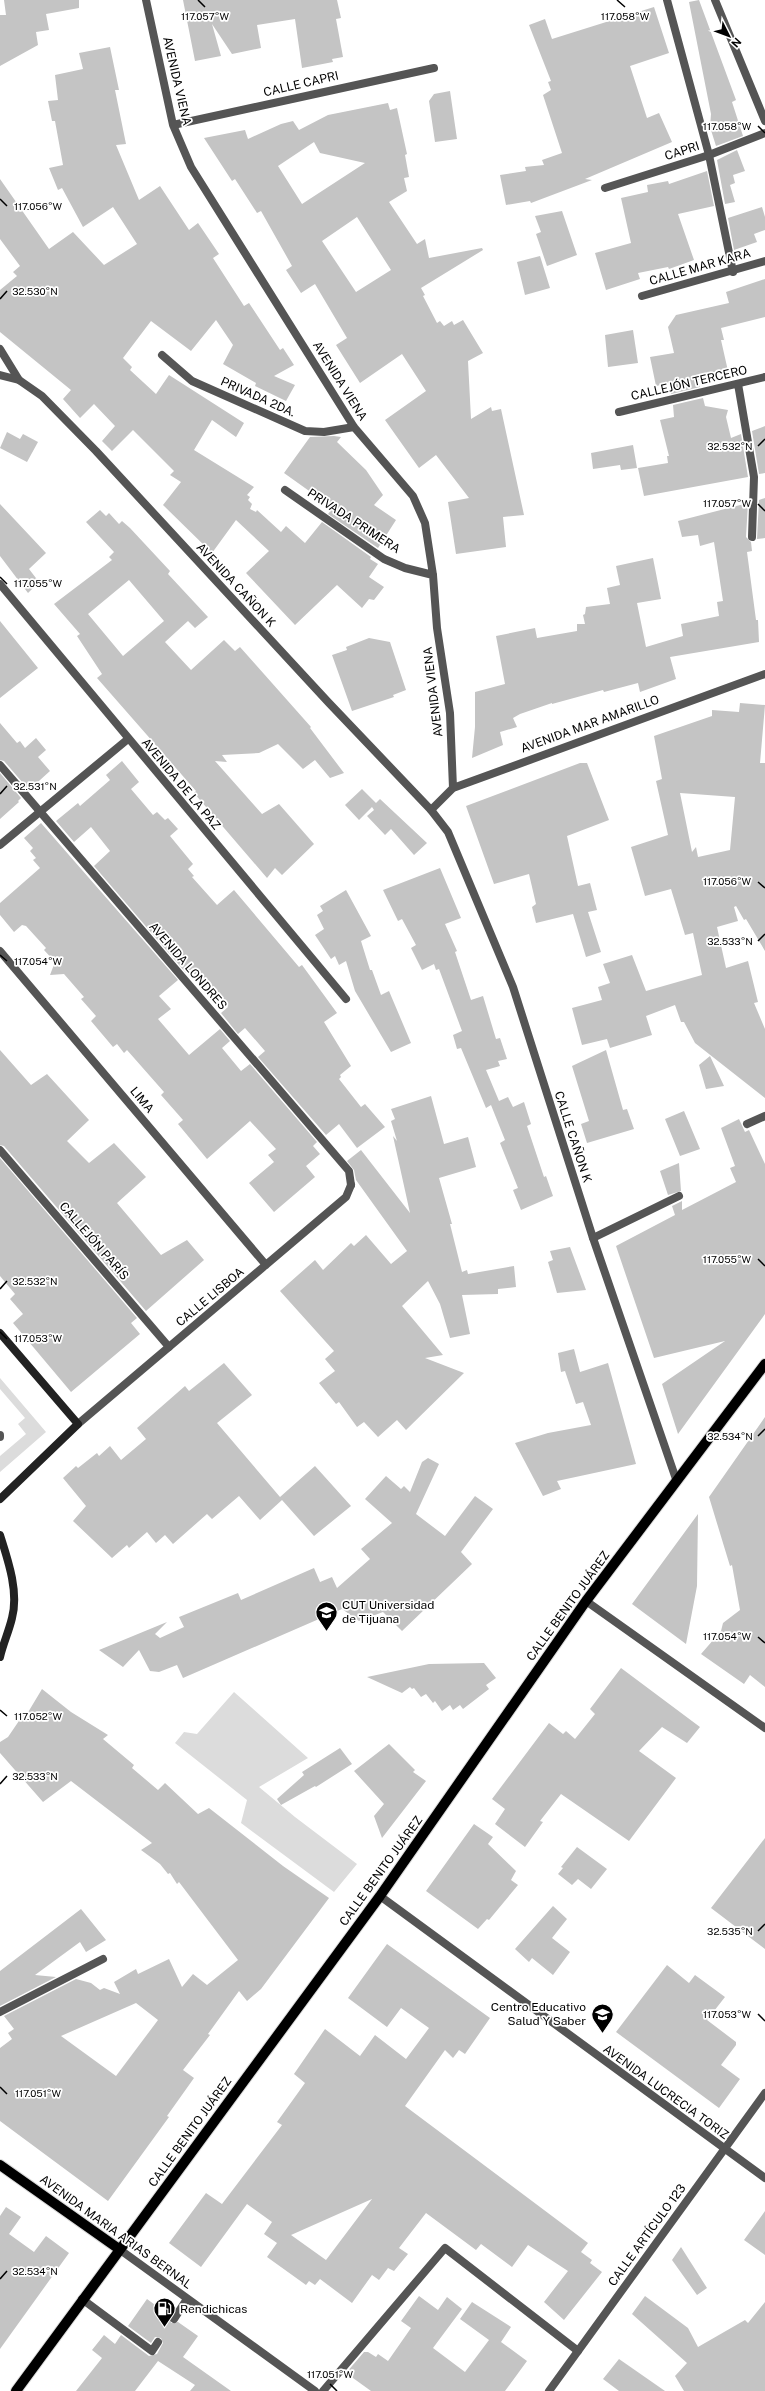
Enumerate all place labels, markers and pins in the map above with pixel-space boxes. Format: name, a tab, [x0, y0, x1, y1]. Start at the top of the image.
place label: CUT Universidad de Tijuana	[342, 1598, 434, 1626]
school or university icon: CUT Universidad de Tijuana	[314, 1599, 340, 1632]
place label: Centro Educativo Salud Y Saber	[491, 2000, 586, 2028]
school or university icon: Centro Educativo Salud Y Saber	[589, 2001, 615, 2034]
fuel station icon: Rendichicas	[151, 2296, 177, 2329]
place label: Rendichicas	[180, 2302, 247, 2316]

